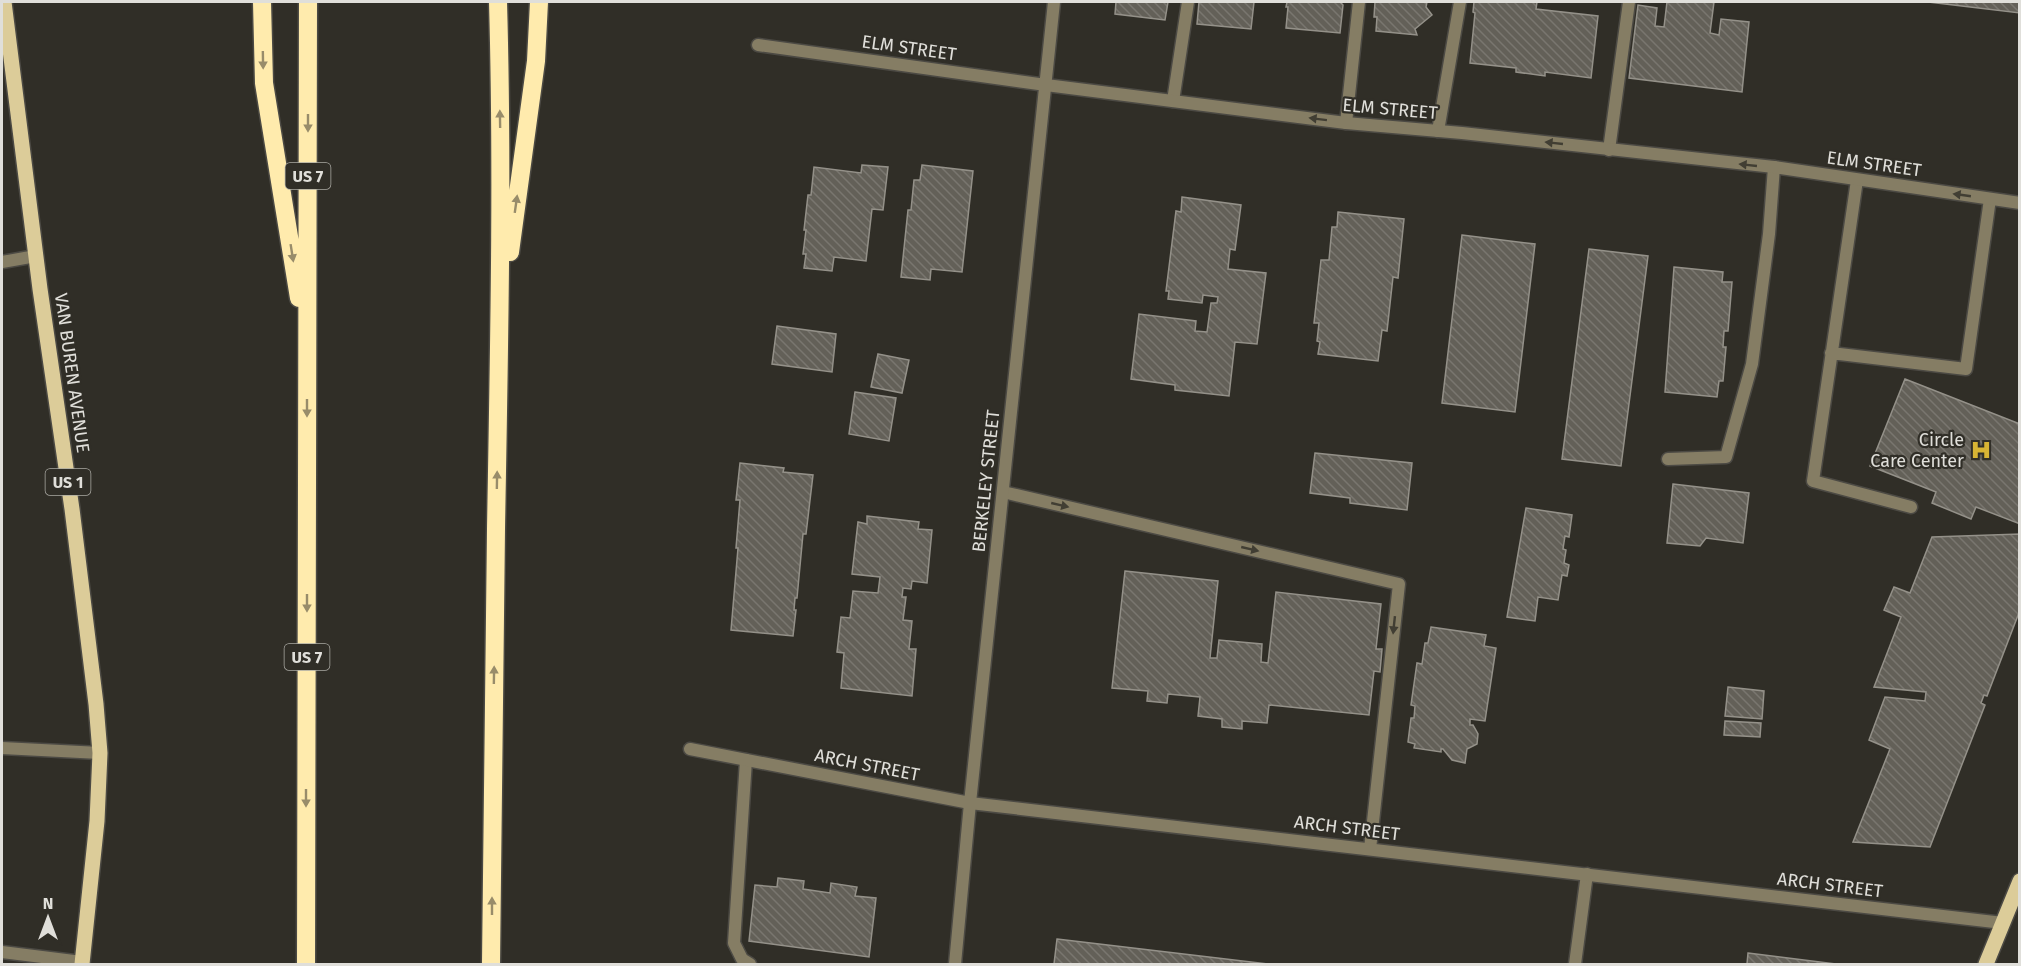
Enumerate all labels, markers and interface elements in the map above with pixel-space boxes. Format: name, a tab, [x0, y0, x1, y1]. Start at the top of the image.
street label: ELM STREET	[860, 30, 958, 66]
one-way arrow	[258, 50, 268, 69]
street label: ELM STREET	[1342, 94, 1439, 124]
one-way arrow	[495, 110, 505, 129]
one-way arrow	[303, 113, 313, 132]
one-way arrow	[1309, 115, 1328, 124]
one-way arrow	[1544, 139, 1563, 148]
street label: ELM STREET	[1825, 146, 1923, 182]
one-way arrow	[1738, 160, 1757, 169]
road number: US 7	[286, 163, 330, 189]
one-way arrow	[1952, 190, 1971, 199]
one-way arrow	[511, 195, 521, 214]
one-way arrow	[287, 243, 296, 262]
street label: VAN BUREN AVENUE	[50, 292, 94, 454]
one-way arrow	[302, 399, 312, 418]
street label: BERKELEY STREET	[968, 408, 1004, 553]
place label: Circle Care Center	[1870, 429, 1964, 472]
hospital icon: Circle Care Center	[1969, 438, 1993, 462]
road number: US 1	[46, 469, 90, 495]
one-way arrow	[492, 471, 502, 490]
one-way arrow	[1050, 501, 1069, 511]
one-way arrow	[1240, 545, 1259, 555]
one-way arrow	[302, 594, 312, 613]
one-way arrow	[1389, 616, 1399, 635]
road number: US 7	[284, 644, 330, 670]
one-way arrow	[489, 666, 499, 685]
street label: ARCH STREET	[813, 744, 922, 786]
one-way arrow	[301, 789, 311, 808]
street label: ARCH STREET	[1293, 811, 1402, 845]
street label: ARCH STREET	[1776, 868, 1885, 902]
north arrow	[18, 888, 78, 948]
text: N	[43, 894, 53, 913]
one-way arrow	[487, 897, 497, 916]

